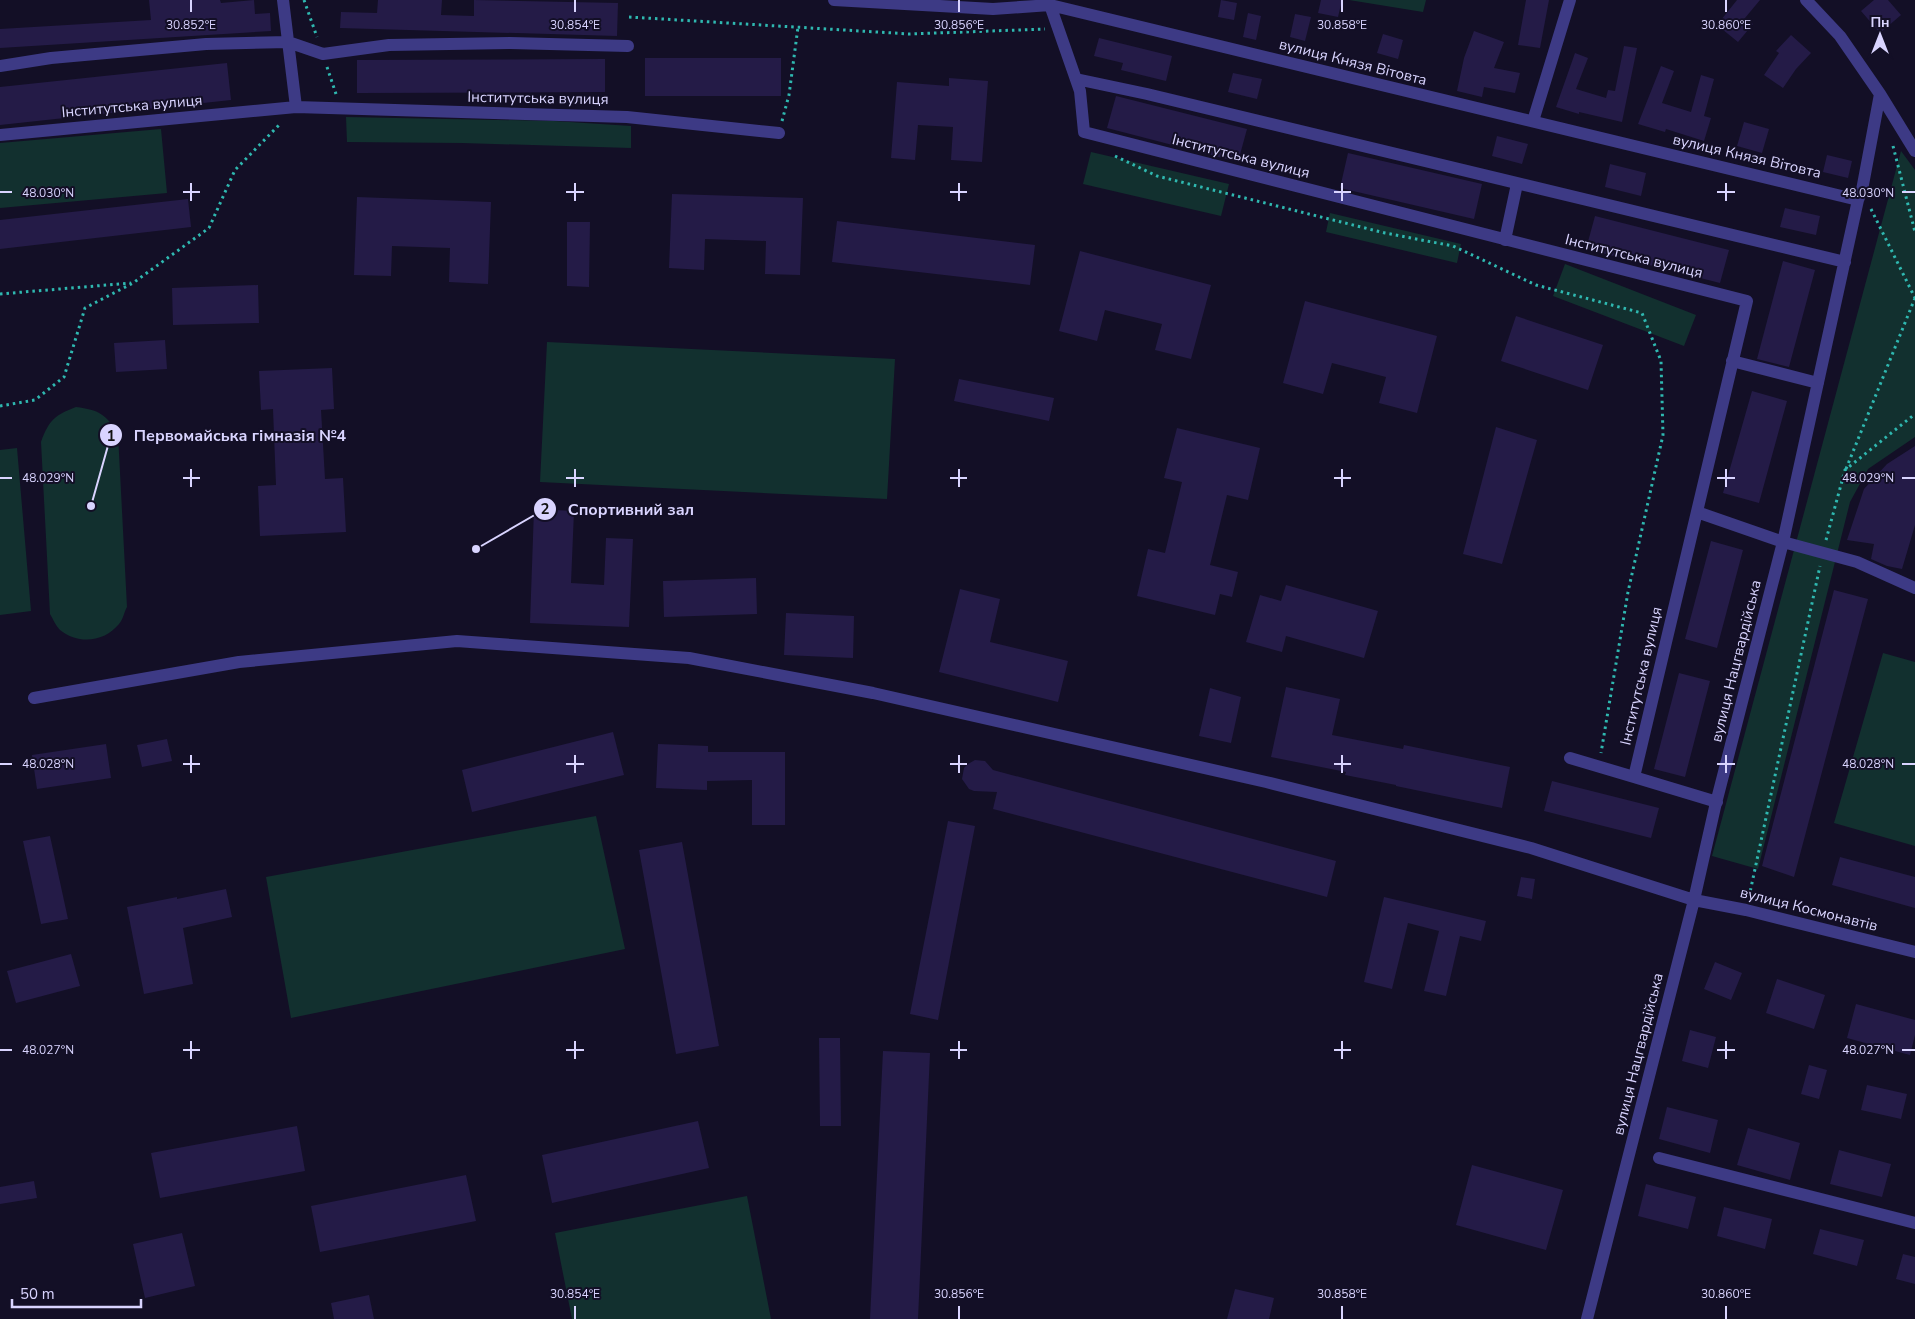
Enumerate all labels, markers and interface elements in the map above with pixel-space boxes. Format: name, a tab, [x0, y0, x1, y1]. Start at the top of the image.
north arrow	[1855, 10, 1905, 60]
text: Пн	[1870, 13, 1890, 32]
text: 30.852°E	[166, 17, 216, 33]
text: 30.854°E	[550, 17, 600, 33]
text: 30.856°E	[934, 17, 984, 33]
text: 30.858°E	[1317, 17, 1367, 33]
text: 30.860°E	[1701, 17, 1751, 33]
street label: вулиця Князя Вітовта	[1277, 34, 1429, 90]
street label: Інститутська вулиця	[467, 87, 609, 109]
street label: Інститутська вулиця	[61, 90, 203, 122]
street label: Інститутська вулиця	[1170, 129, 1312, 183]
street label: вулиця Князя Вітовта	[1671, 129, 1823, 183]
text: 48.030°N	[22, 185, 74, 201]
text: 48.030°N	[1842, 185, 1894, 201]
street label: Інститутська вулиця	[1563, 229, 1705, 283]
callout: Первомайська гімназія №4	[98, 420, 356, 451]
text: Первомайська гімназія №4	[134, 425, 347, 447]
text: 1	[106, 426, 116, 446]
text: 48.029°N	[22, 470, 74, 486]
text: 48.029°N	[1842, 470, 1894, 486]
callout: Спортивний зал	[532, 494, 704, 525]
text: 2	[540, 499, 550, 519]
text: Спортивний зал	[568, 499, 694, 521]
street label: вулиця Нацгвардійська	[1706, 578, 1766, 744]
street label: Інститутська вулиця	[1615, 605, 1667, 747]
text: 48.028°N	[22, 756, 74, 772]
text: 48.028°N	[1842, 756, 1894, 772]
street label: вулиця Космонавтів	[1738, 882, 1880, 936]
street label: вулиця Нацгвардійська	[1608, 971, 1668, 1137]
text: 48.027°N	[22, 1042, 74, 1058]
text: 48.027°N	[1842, 1042, 1894, 1058]
scale bar	[12, 1276, 141, 1308]
text: 50 m	[20, 1284, 55, 1304]
text: 30.854°E	[550, 1286, 600, 1302]
text: 30.856°E	[934, 1286, 984, 1302]
text: 30.858°E	[1317, 1286, 1367, 1302]
text: 30.860°E	[1701, 1286, 1751, 1302]

